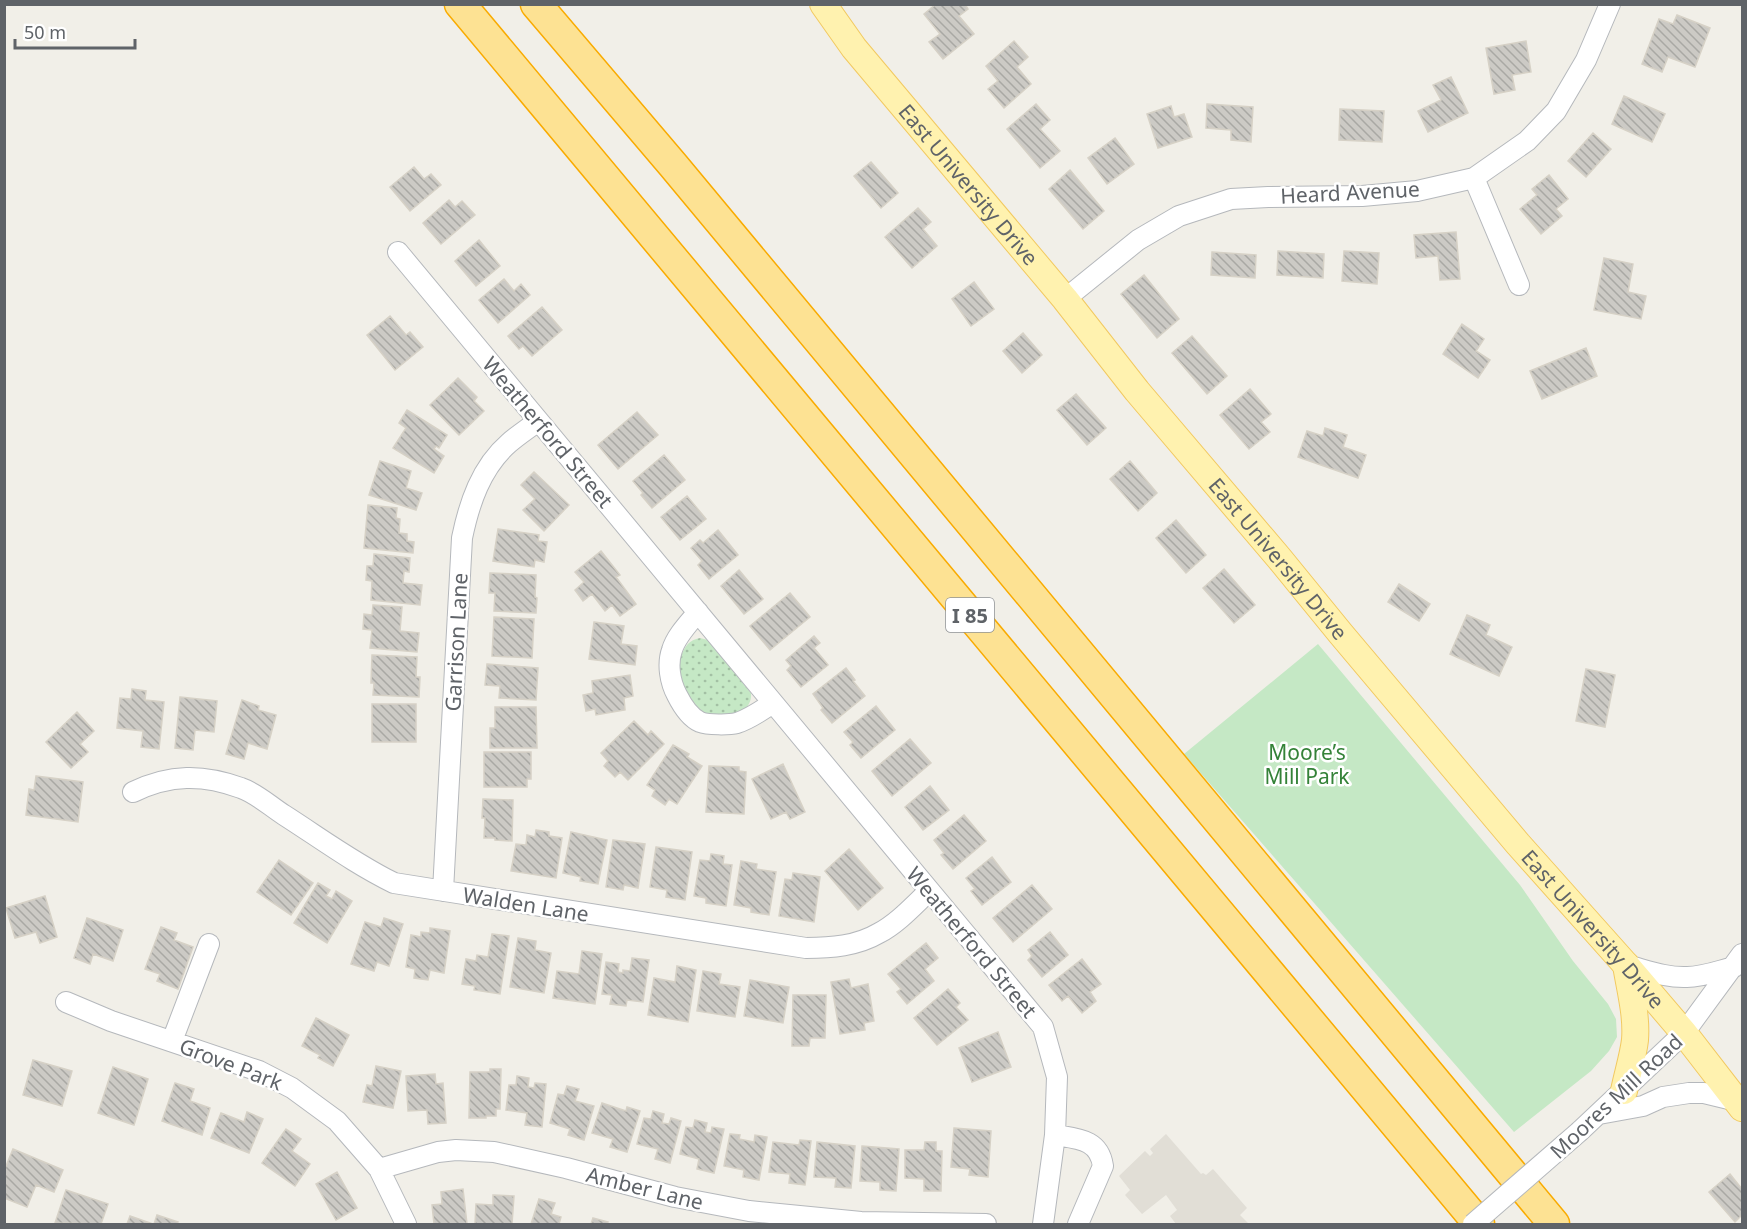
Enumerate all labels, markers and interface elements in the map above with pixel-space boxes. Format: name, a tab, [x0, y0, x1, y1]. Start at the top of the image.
scale bar	[15, 12, 135, 50]
text: 50 m	[24, 20, 66, 44]
street label: East University Drive	[893, 98, 1045, 271]
street label: Heard Avenue	[1280, 174, 1420, 210]
street label: Weatherford Street	[477, 351, 620, 514]
street label: East University Drive	[1203, 472, 1354, 646]
street label: Garrison Lane	[438, 572, 474, 712]
road number: I 85	[946, 598, 994, 632]
park label: Moore’s Mill Park	[1264, 738, 1350, 790]
street label: East University Drive	[1516, 844, 1671, 1014]
street label: Weatherford Street	[901, 861, 1044, 1024]
street label: Walden Lane	[461, 880, 591, 928]
street label: Moores Mill Road	[1544, 1027, 1688, 1165]
street label: Grove Park	[175, 1032, 287, 1097]
street label: Amber Lane	[584, 1160, 706, 1216]

